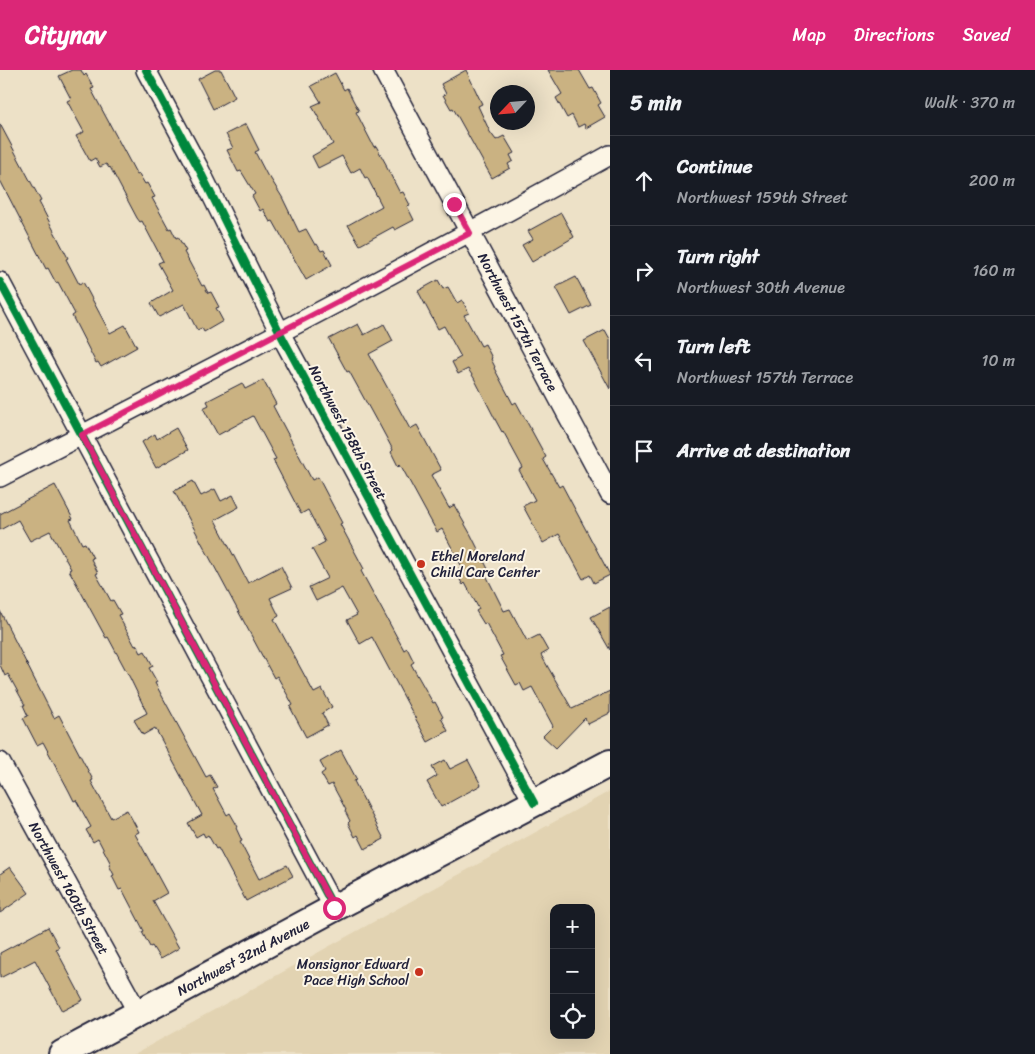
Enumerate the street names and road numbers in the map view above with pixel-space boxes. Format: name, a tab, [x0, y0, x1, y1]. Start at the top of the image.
street label: Northwest 157th Terrace	[470, 248, 565, 396]
street label: Northwest 158th Street	[301, 360, 394, 504]
street label: Northwest 160th Street	[21, 817, 116, 960]
street label: Northwest 32nd Avenue	[172, 912, 314, 1003]

